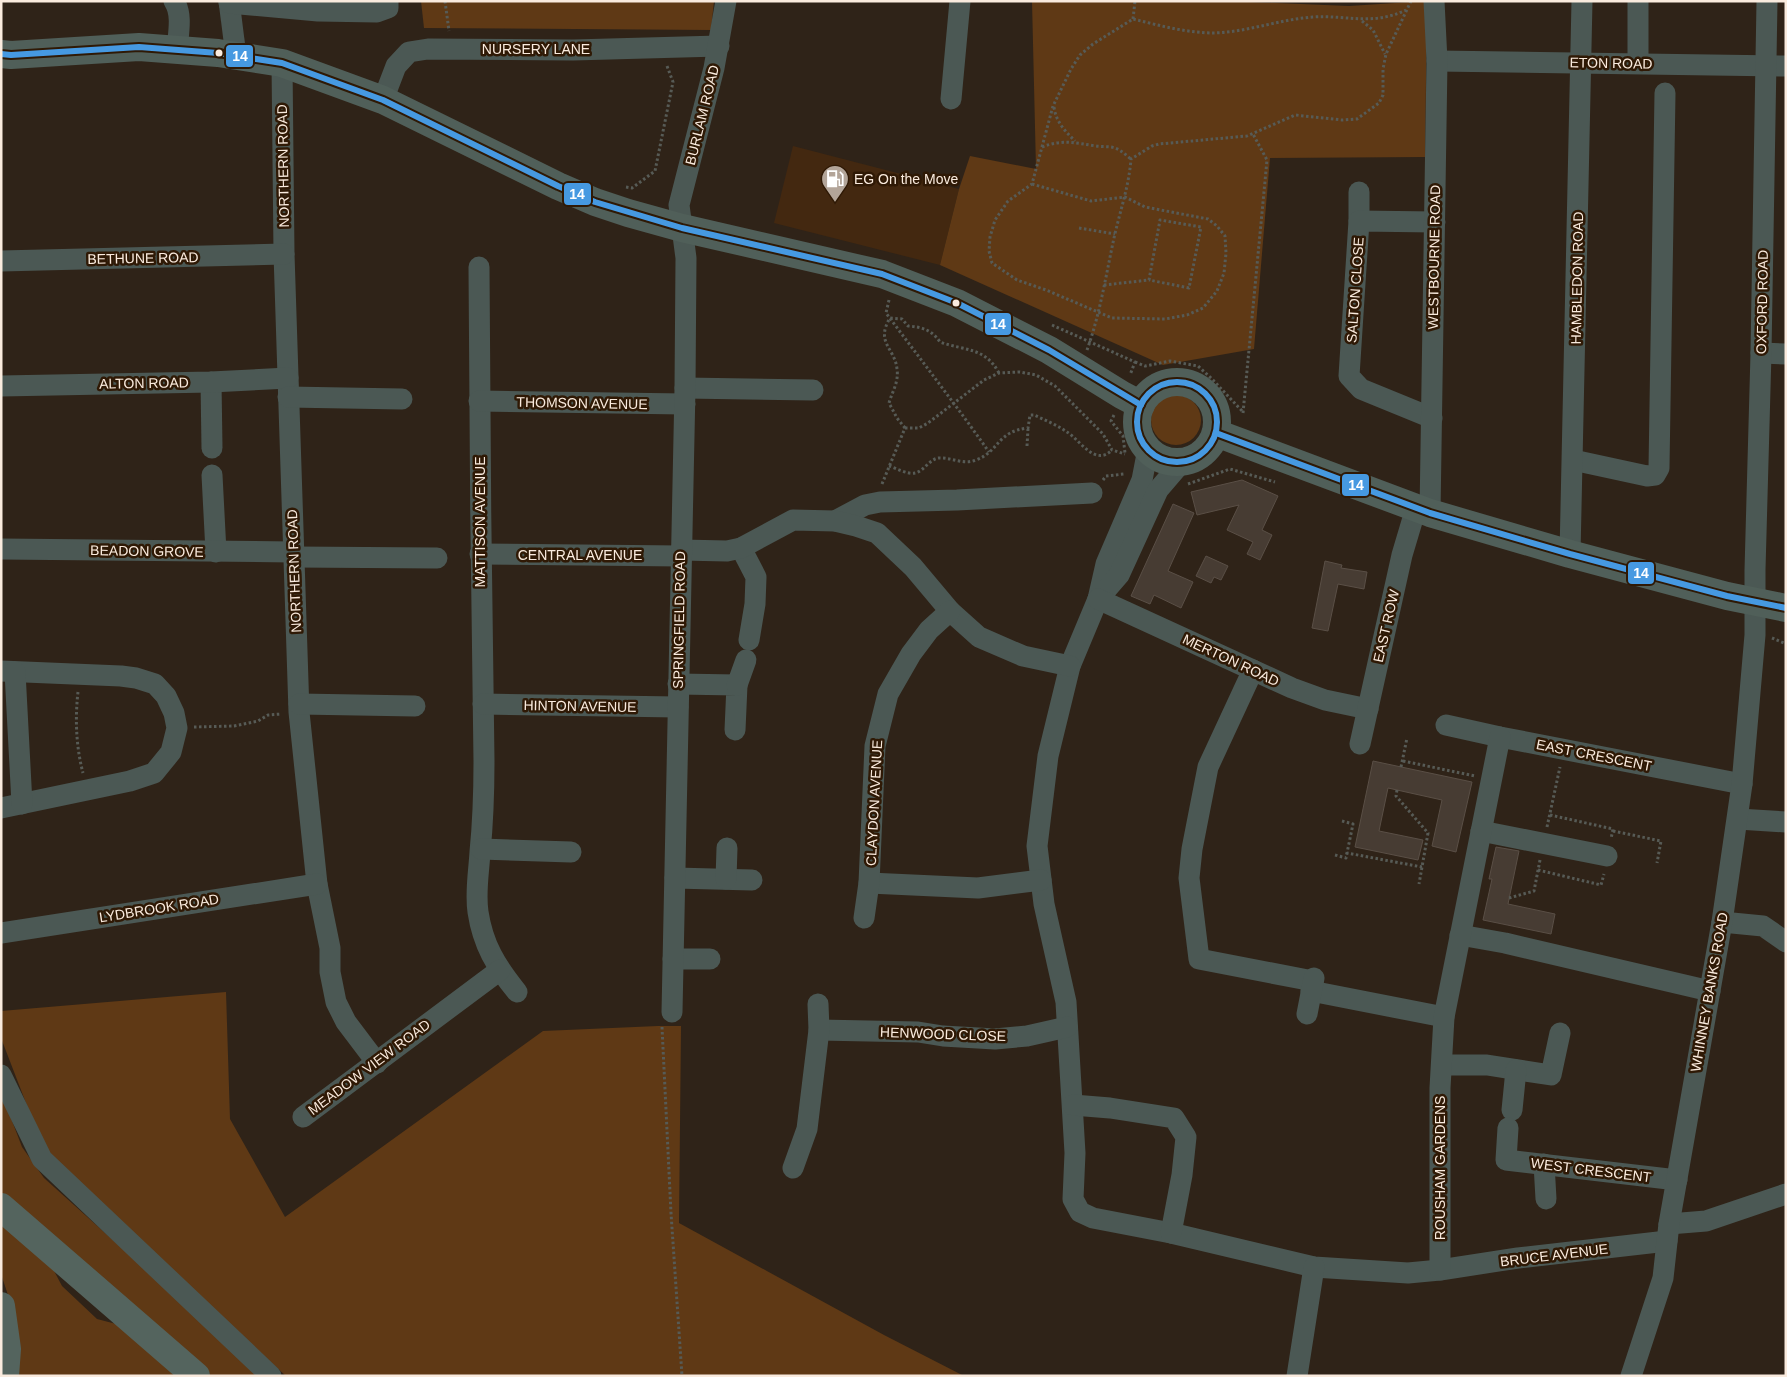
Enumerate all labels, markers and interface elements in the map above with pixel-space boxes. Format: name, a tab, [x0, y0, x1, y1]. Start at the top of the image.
street label: NURSERY LANE	[482, 41, 590, 57]
line badge: 14	[225, 44, 254, 68]
unlabelled marker	[214, 48, 224, 58]
text: 14	[232, 48, 248, 64]
street label: ETON ROAD	[1569, 54, 1653, 72]
street label: BURLAM ROAD	[682, 63, 722, 167]
street label: NORTHERN ROAD	[274, 104, 292, 228]
fuel station icon: EG On the Move	[820, 164, 850, 203]
place label: EG On the Move	[854, 171, 958, 187]
line badge: 14	[563, 182, 592, 206]
street label: WESTBOURNE ROAD	[1425, 185, 1443, 329]
text: 14	[569, 186, 585, 202]
street label: HAMBLEDON ROAD	[1568, 211, 1586, 345]
street label: SALTON CLOSE	[1343, 237, 1367, 343]
street label: BETHUNE ROAD	[87, 249, 199, 267]
street label: OXFORD ROAD	[1753, 250, 1771, 354]
unlabelled marker	[951, 298, 961, 308]
line badge: 14	[984, 312, 1012, 336]
text: 14	[990, 316, 1006, 332]
street label: ALTON ROAD	[99, 374, 189, 392]
street label: THOMSON AVENUE	[516, 394, 648, 412]
street label: MATTISON AVENUE	[472, 457, 488, 587]
line badge: 14	[1341, 473, 1370, 497]
text: 14	[1348, 477, 1364, 493]
street label: NORTHERN ROAD	[284, 509, 304, 633]
street label: BEADON GROVE	[90, 542, 204, 560]
street label: CENTRAL AVENUE	[518, 547, 642, 563]
street label: SPRINGFIELD ROAD	[670, 551, 688, 689]
line badge: 14	[1627, 561, 1655, 585]
text: 14	[1633, 565, 1649, 581]
street label: EAST ROW	[1370, 587, 1402, 664]
street label: MERTON ROAD	[1180, 631, 1282, 689]
street label: HINTON AVENUE	[523, 697, 637, 715]
street label: EAST CRESCENT	[1535, 736, 1653, 774]
street label: CLAYDON AVENUE	[863, 740, 885, 866]
street label: LYDBROOK ROAD	[98, 891, 220, 925]
street label: WHINNEY BANKS ROAD	[1687, 911, 1731, 1073]
street label: MEADOW VIEW ROAD	[305, 1016, 433, 1118]
street label: HENWOOD CLOSE	[880, 1024, 1006, 1044]
street label: ROUSHAM GARDENS	[1432, 1096, 1448, 1240]
street label: WEST CRESCENT	[1530, 1155, 1653, 1185]
street label: BRUCE AVENUE	[1499, 1240, 1609, 1270]

